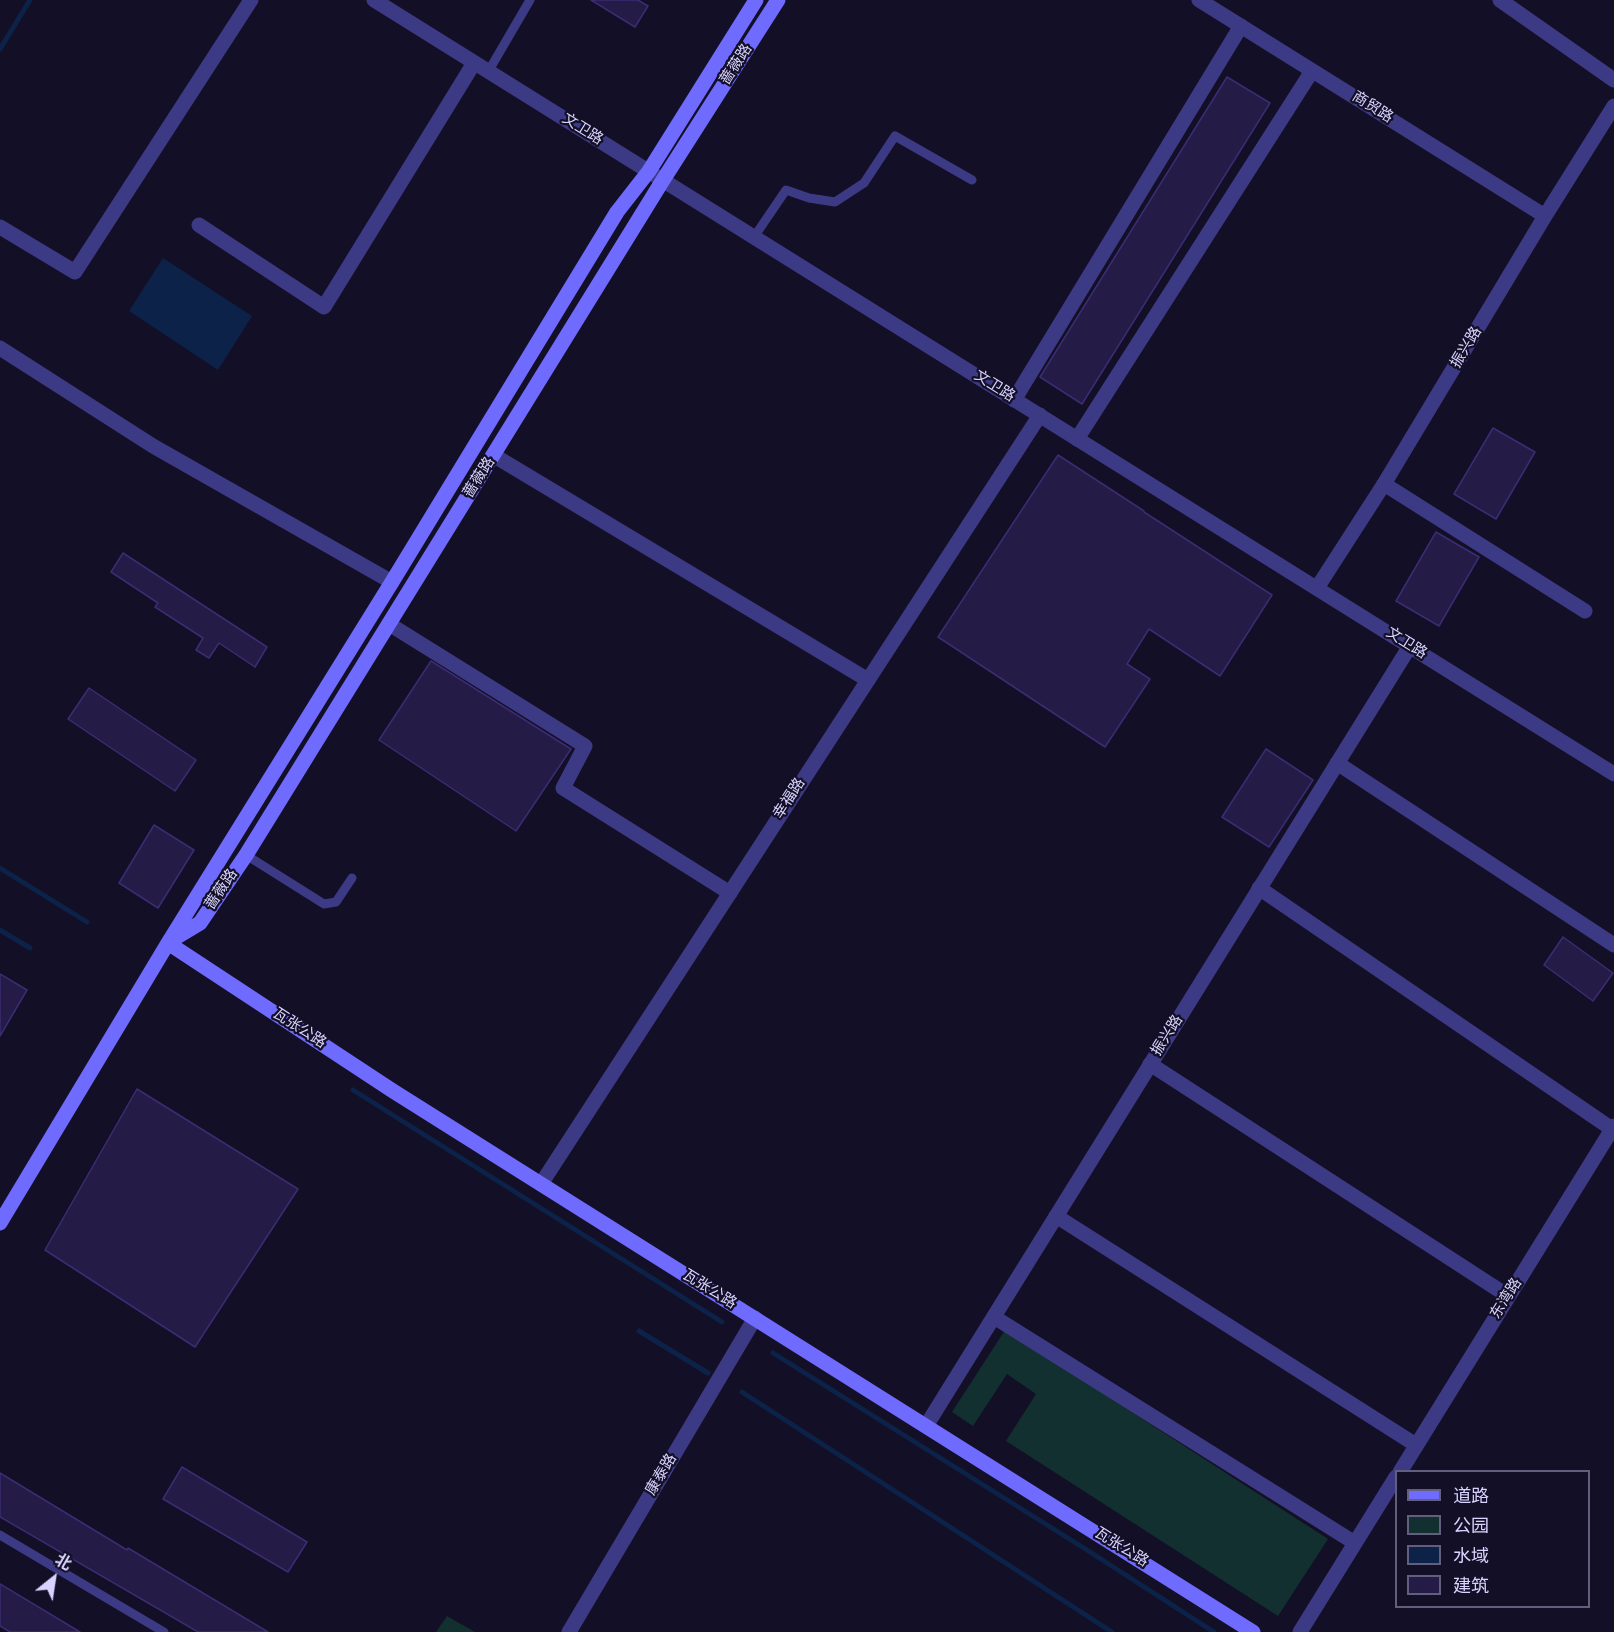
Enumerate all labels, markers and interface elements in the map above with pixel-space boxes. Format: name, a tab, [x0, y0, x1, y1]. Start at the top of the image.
street label: 蔷薇路	[717, 41, 757, 89]
street label: 商贸路	[1348, 88, 1396, 128]
street label: 文卫路	[558, 110, 606, 150]
street label: 振兴路	[1448, 324, 1486, 372]
street label: 文卫路	[970, 367, 1018, 407]
street label: 蔷薇路	[460, 454, 500, 502]
street label: 文卫路	[1382, 624, 1430, 664]
street label: 幸福路	[770, 775, 810, 823]
street label: 蔷薇路	[202, 866, 242, 914]
street label: 瓦张公路	[269, 1005, 329, 1053]
street label: 振兴路	[1148, 1012, 1188, 1060]
street label: 瓦张公路	[679, 1266, 739, 1314]
street label: 东湾路	[1487, 1275, 1527, 1323]
street label: 康泰路	[643, 1451, 681, 1499]
legend	[1395, 1470, 1590, 1608]
text: 道路	[1453, 1484, 1489, 1509]
text: 公园	[1453, 1514, 1489, 1539]
street label: 瓦张公路	[1091, 1524, 1151, 1572]
text: 水域	[1453, 1544, 1489, 1569]
north arrow	[24, 1548, 84, 1608]
text: 北	[51, 1549, 75, 1576]
text: 建筑	[1453, 1574, 1489, 1599]

